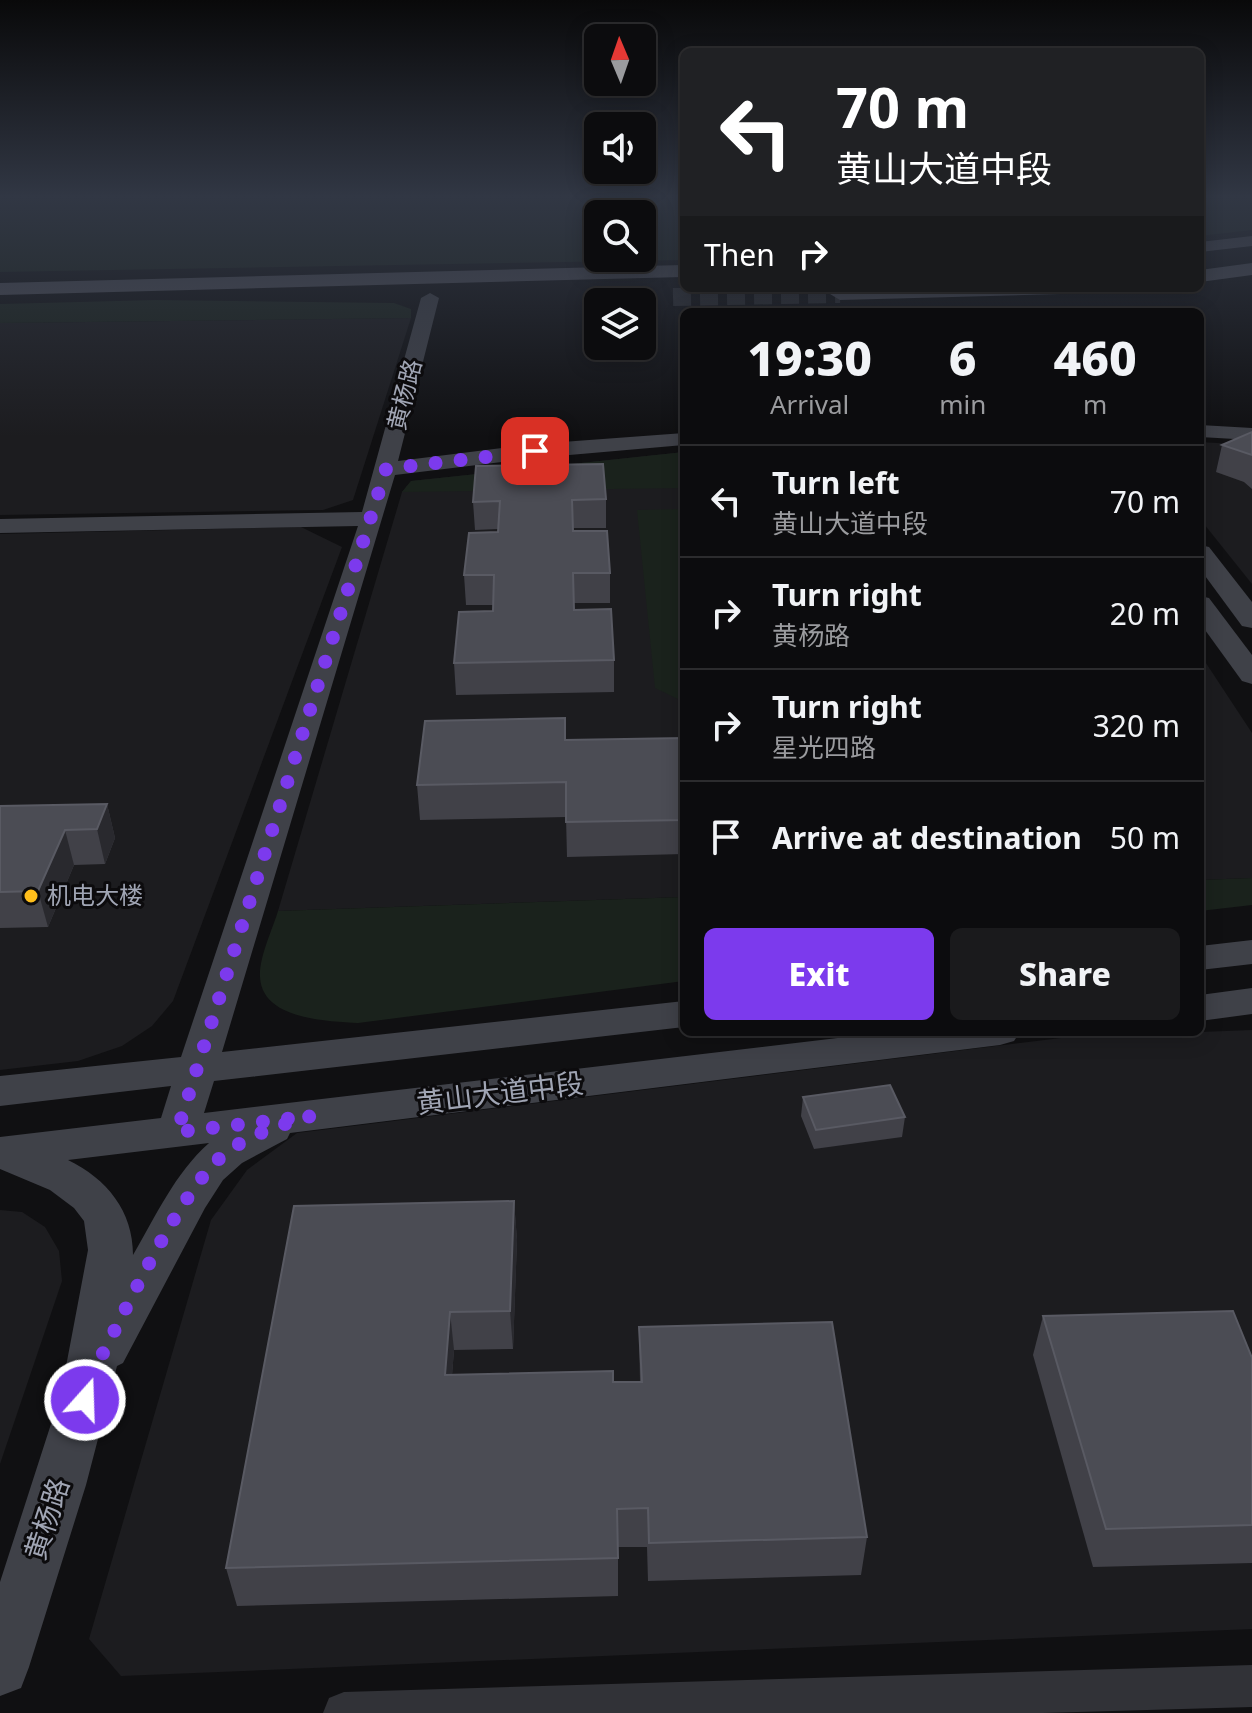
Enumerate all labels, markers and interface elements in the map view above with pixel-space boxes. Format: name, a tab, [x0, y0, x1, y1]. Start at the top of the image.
north arrow	[584, 24, 656, 96]
map controls	[584, 24, 656, 360]
text: 70 m	[836, 68, 969, 144]
icon: left	[704, 80, 808, 184]
button: sound	[584, 112, 656, 184]
text: 黄山大道中段	[836, 144, 1052, 193]
button: search	[584, 200, 656, 272]
icon: right	[791, 232, 835, 276]
text: Then	[704, 234, 775, 275]
button: layers	[584, 288, 656, 360]
text: 19:30	[747, 325, 872, 390]
text: 6	[949, 325, 977, 390]
text: 460	[1054, 325, 1137, 390]
street label: 黄杨路	[379, 356, 428, 434]
text: Arrival	[770, 386, 849, 422]
text: min	[939, 386, 986, 422]
text: m	[1083, 386, 1107, 422]
pin	[501, 417, 569, 485]
icon: arrive	[513, 429, 557, 473]
text: Turn left	[772, 462, 900, 503]
icon: left	[704, 479, 748, 523]
text: 70 m	[1110, 481, 1180, 522]
text: 黄山大道中段	[772, 505, 928, 541]
text: Turn right	[772, 574, 922, 615]
icon: right	[704, 591, 748, 635]
text: 20 m	[1110, 593, 1180, 634]
text: 黄杨路	[772, 617, 850, 653]
text: Turn right	[772, 686, 922, 727]
icon: right	[704, 703, 748, 747]
text: 320 m	[1093, 705, 1180, 746]
text: 星光四路	[772, 729, 876, 765]
icon: arrive	[704, 815, 748, 859]
text: Arrive at destination	[772, 817, 1082, 858]
text: 50 m	[1110, 817, 1180, 858]
place label: 机电大楼	[47, 878, 143, 911]
marker: 机电大楼	[22, 887, 40, 905]
button: Exit	[704, 928, 934, 1020]
button: Share	[950, 928, 1180, 1020]
street label: 黄山大道中段	[414, 1063, 586, 1121]
position arrow	[43, 1358, 127, 1442]
street label: 黄杨路	[15, 1473, 77, 1565]

